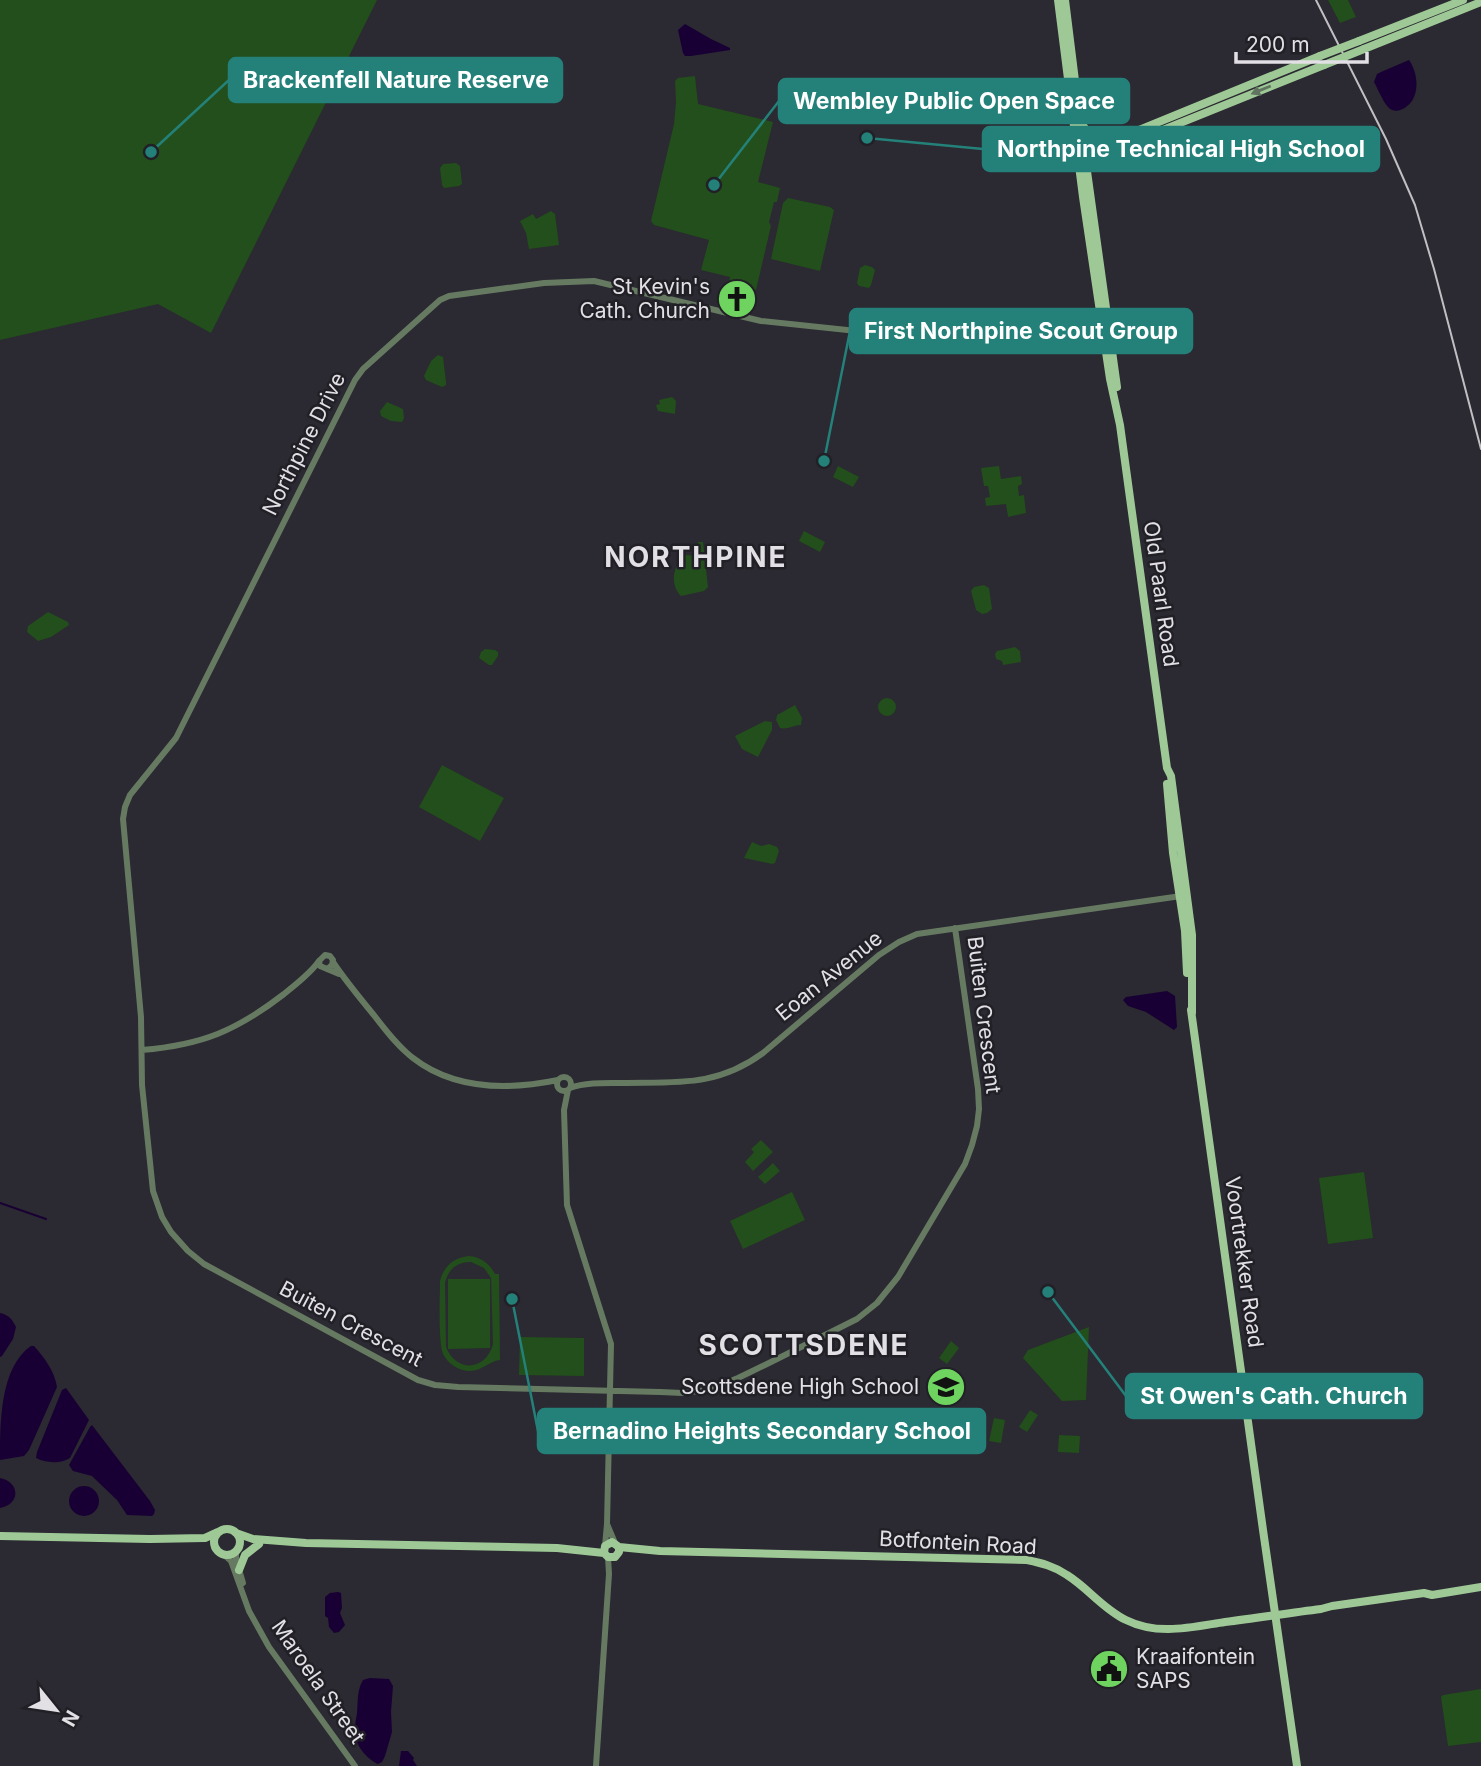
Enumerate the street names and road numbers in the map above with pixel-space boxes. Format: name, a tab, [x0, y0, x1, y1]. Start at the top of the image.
street label: Northpine Drive	[257, 368, 350, 519]
street label: Old Paarl Road	[1139, 520, 1184, 668]
street label: Eoan Avenue	[771, 925, 887, 1026]
street label: Buiten Crescent	[962, 935, 1007, 1095]
street label: Voortrekker Road	[1220, 1175, 1269, 1349]
street label: Buiten Crescent	[276, 1275, 427, 1372]
street label: Botfontein Road	[879, 1526, 1037, 1559]
street label: Maroela Street	[267, 1615, 370, 1748]

